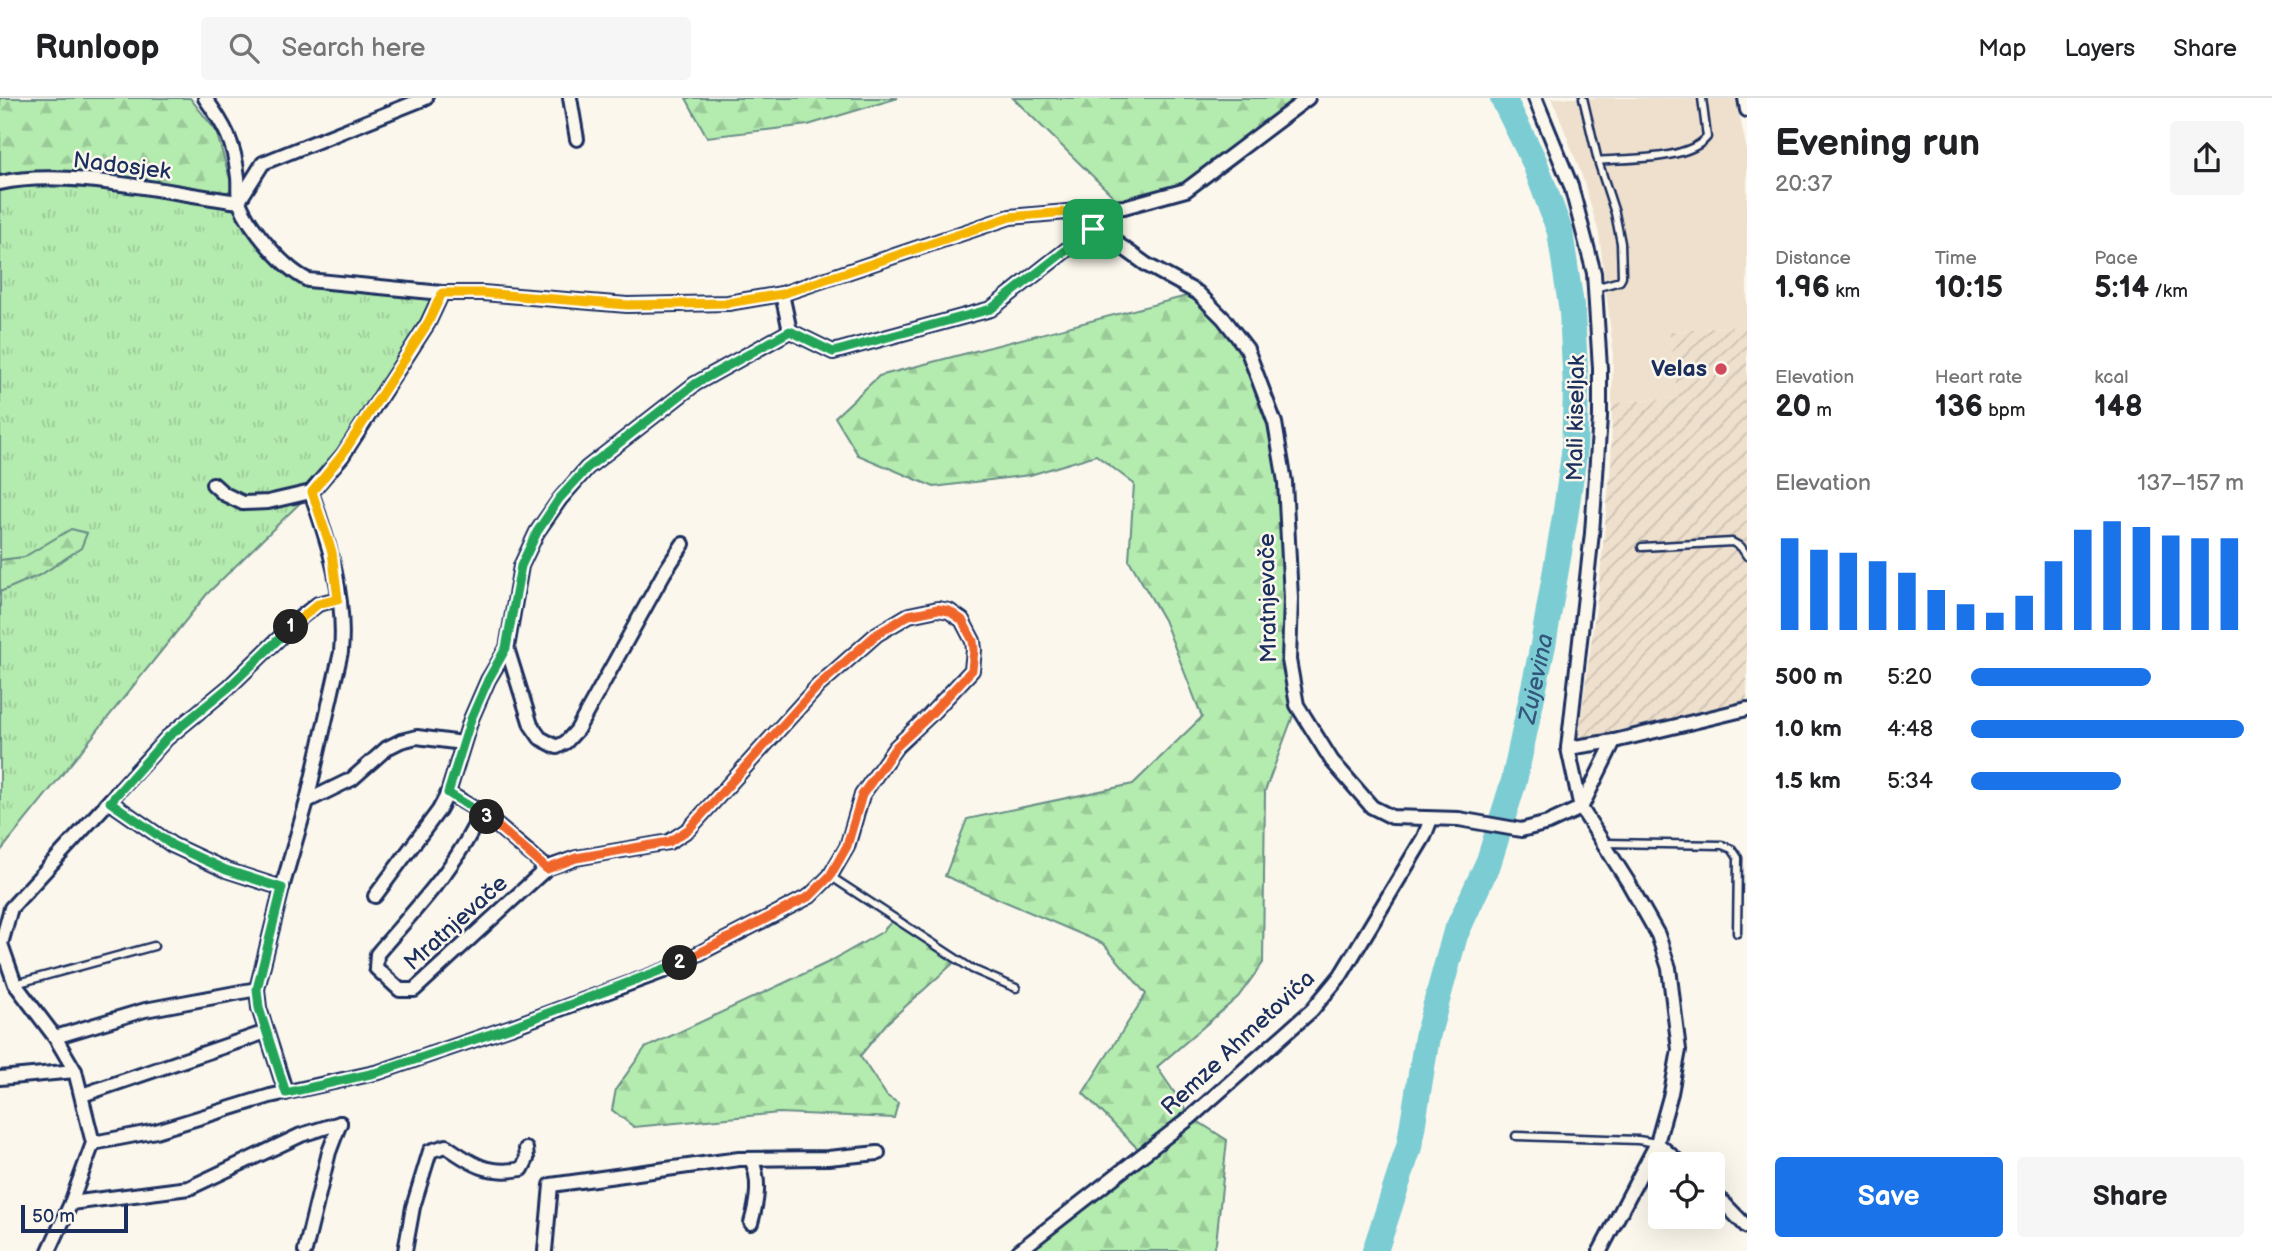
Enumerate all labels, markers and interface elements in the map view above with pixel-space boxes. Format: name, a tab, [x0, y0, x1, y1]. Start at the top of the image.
search box	[201, 17, 691, 80]
text: Runloop	[35, 28, 159, 68]
icon: search	[225, 29, 263, 67]
text: Search here	[281, 33, 425, 64]
text: Map	[1978, 34, 2026, 63]
text: Layers	[2064, 34, 2135, 63]
text: Share	[2173, 34, 2237, 63]
text: Evening run	[1775, 121, 1980, 166]
button: share	[2170, 121, 2244, 195]
street label: Nadosjek	[71, 146, 173, 186]
text: 20:37	[1775, 170, 1832, 198]
pin	[1063, 199, 1123, 259]
icon: arrive	[1074, 210, 1112, 248]
text: Distance	[1775, 247, 1851, 270]
text: Time	[1935, 247, 1977, 270]
text: Pace	[2094, 247, 2138, 270]
text: 1.96	[1775, 270, 1830, 306]
text: 10:15	[1935, 270, 2003, 306]
text: 5:14	[2094, 270, 2149, 306]
text: km	[1830, 280, 1860, 303]
text: /km	[2149, 280, 2188, 303]
street label: Mali kiseljak	[1561, 354, 1591, 481]
place label: Velas	[1651, 355, 1707, 383]
marker: Velas	[1713, 361, 1729, 377]
text: Elevation	[1775, 366, 1854, 389]
text: Heart rate	[1935, 366, 2022, 389]
text: kcal	[2094, 366, 2128, 389]
text: 20	[1775, 389, 1811, 425]
text: 136	[1935, 389, 1983, 425]
text: 148	[2094, 389, 2143, 425]
text: m	[1811, 399, 1832, 422]
text: bpm	[1983, 399, 2026, 422]
text: Elevation	[1775, 469, 1871, 497]
text: 137–157 m	[2137, 469, 2244, 497]
street label: Mratnjevače	[1253, 533, 1283, 663]
pin: 1	[274, 610, 308, 644]
text: 1	[287, 615, 295, 638]
water label: Zujevina	[1512, 631, 1559, 727]
text: 500 m	[1775, 663, 1843, 691]
text: 5:20	[1887, 663, 1932, 691]
text: 1.0 km	[1775, 715, 1842, 743]
text: 4:48	[1887, 715, 1933, 743]
text: 1.5 km	[1775, 767, 1841, 795]
text: 5:34	[1887, 767, 1933, 795]
pin: 3	[470, 800, 504, 834]
text: 3	[481, 805, 492, 828]
street label: Mratnjevače	[398, 869, 514, 977]
pin: 2	[662, 946, 698, 980]
text: 2	[674, 951, 685, 974]
street label: Remze Ahmetovića	[1155, 965, 1321, 1121]
map controls	[1648, 1152, 1725, 1229]
button: locate	[1648, 1152, 1725, 1229]
button: Save	[1775, 1157, 2003, 1237]
button: Share	[2017, 1157, 2244, 1237]
scale bar	[21, 1202, 128, 1234]
text: 50 m	[32, 1205, 75, 1228]

